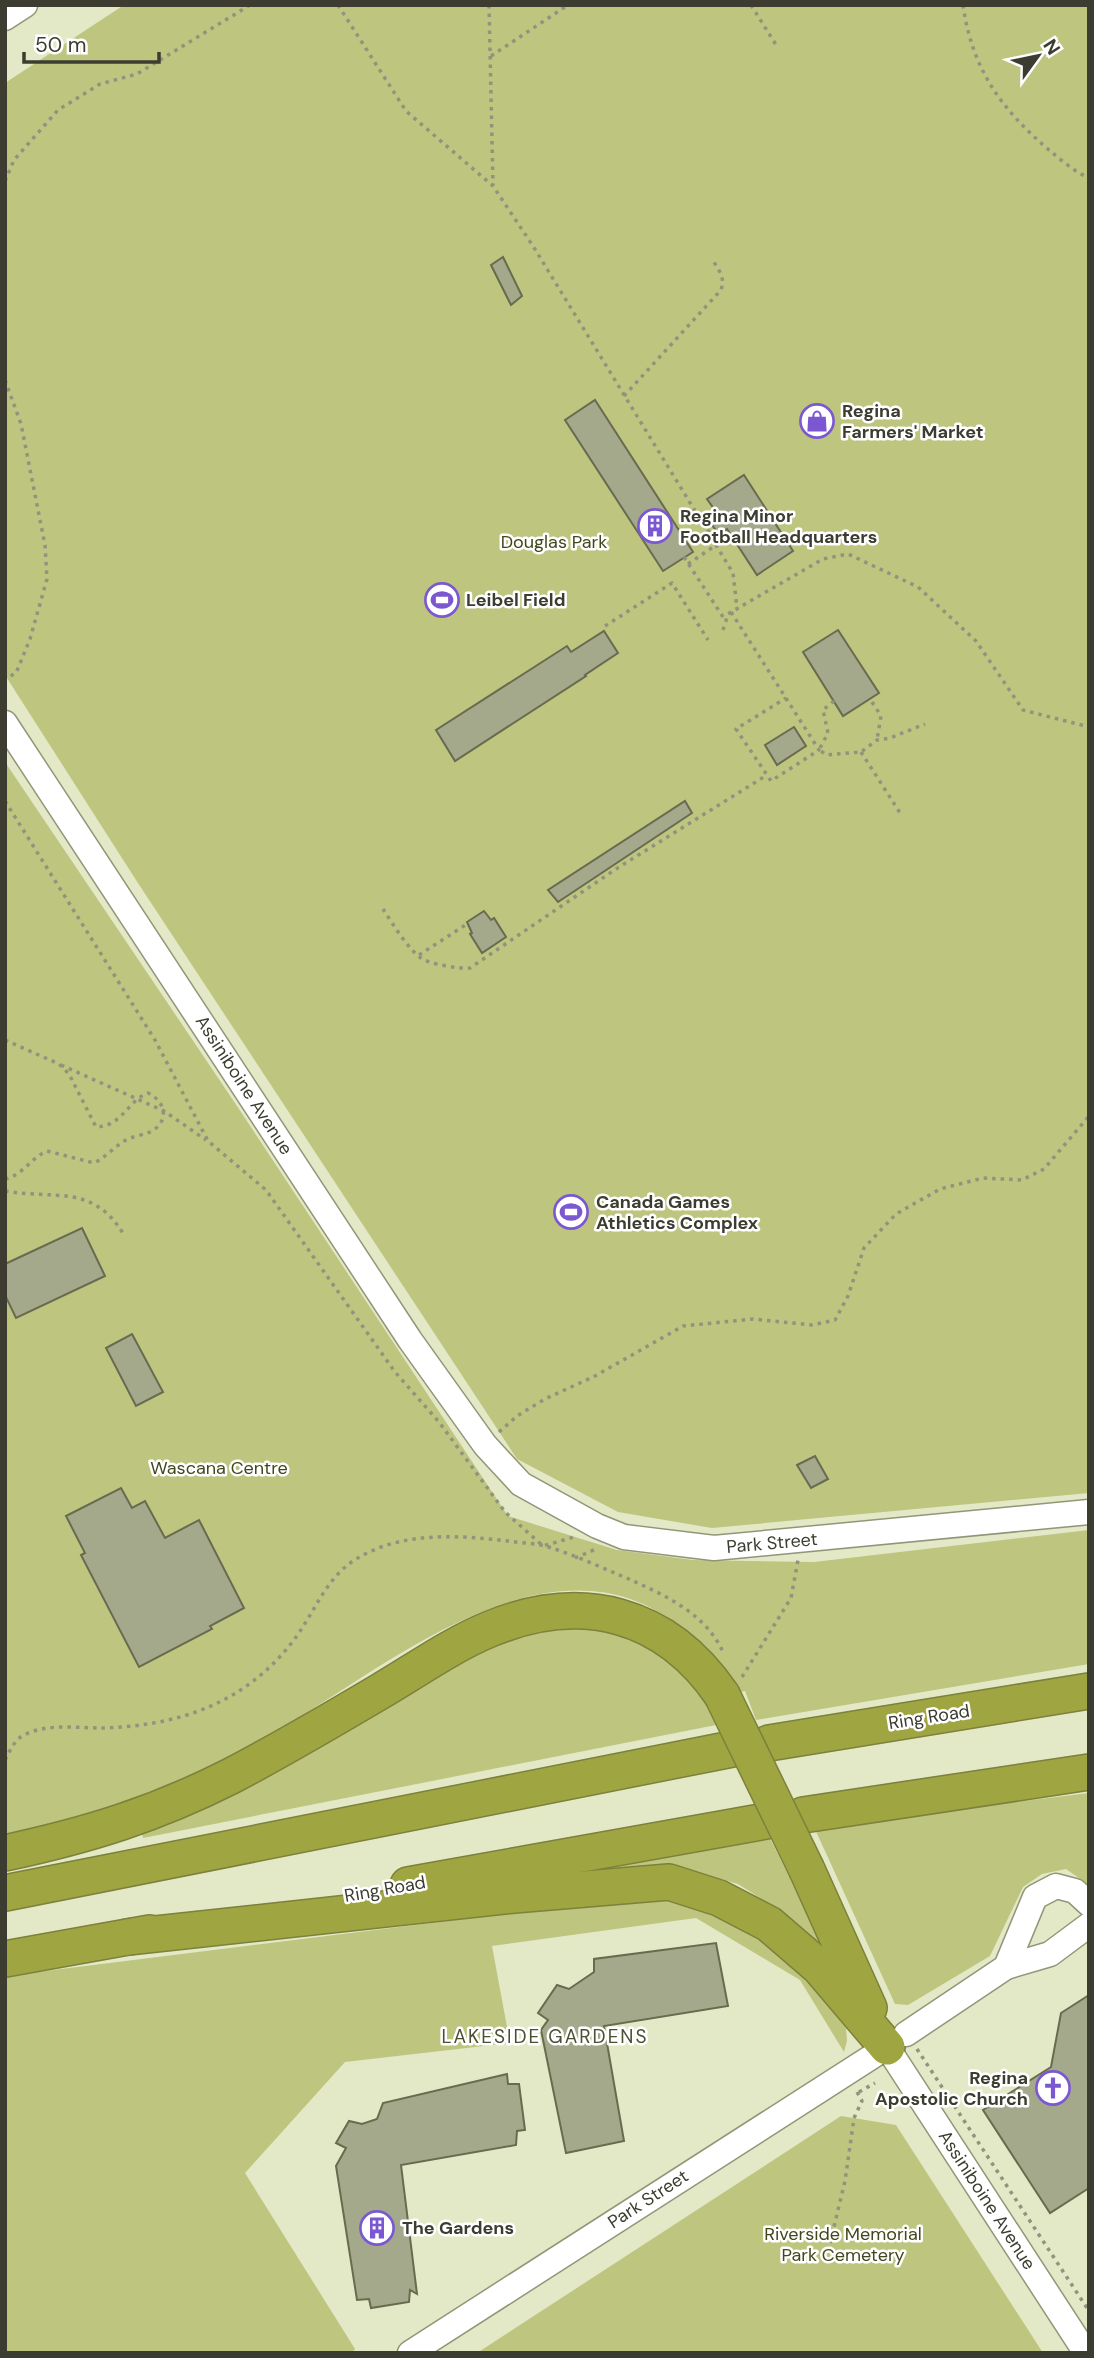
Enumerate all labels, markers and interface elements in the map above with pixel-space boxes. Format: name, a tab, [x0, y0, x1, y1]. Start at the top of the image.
scale bar	[24, 21, 159, 65]
north arrow	[1003, 21, 1073, 91]
text: 50 m	[35, 31, 86, 59]
text: N	[1038, 34, 1066, 60]
place label: Regina Farmers' Market	[842, 399, 984, 444]
shop icon: Regina Farmers' Market	[798, 402, 836, 440]
place label: Regina Minor Football Headquarters	[680, 504, 877, 549]
building icon: Regina Minor Football Headquarters	[636, 507, 674, 545]
park label: Douglas Park	[501, 530, 607, 554]
sports icon: Leibel Field	[423, 581, 461, 619]
place label: Leibel Field	[466, 588, 565, 612]
street label: Assiniboine Avenue	[190, 1011, 298, 1159]
place label: Canada Games Athletics Complex	[596, 1190, 758, 1235]
sports icon: Canada Games Athletics Complex	[552, 1193, 590, 1231]
park label: Wascana Centre	[150, 1456, 288, 1480]
street label: Park Street	[725, 1527, 819, 1559]
street label: Ring Road	[887, 1699, 971, 1735]
street label: Ring Road	[342, 1870, 428, 1908]
district label: LAKESIDE GARDENS	[441, 2024, 649, 2049]
place label: Regina Apostolic Church	[875, 2066, 1028, 2111]
church icon: Regina Apostolic Church	[1034, 2069, 1072, 2107]
street label: Assiniboine Avenue	[933, 2126, 1041, 2274]
street label: Park Street	[603, 2164, 693, 2234]
building icon: The Gardens	[358, 2209, 396, 2247]
place label: The Gardens	[402, 2216, 514, 2240]
park label: Riverside Memorial Park Cemetery	[764, 2222, 922, 2267]

